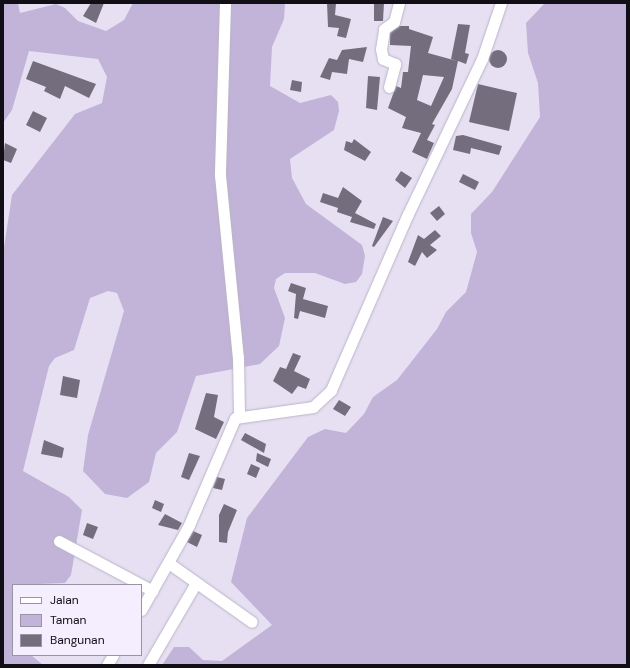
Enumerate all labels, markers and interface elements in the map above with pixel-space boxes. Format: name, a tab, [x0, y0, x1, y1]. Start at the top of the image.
legend	[12, 584, 142, 656]
text: Jalan	[50, 592, 79, 608]
text: Taman	[50, 612, 86, 628]
text: Bangunan	[50, 632, 105, 648]

